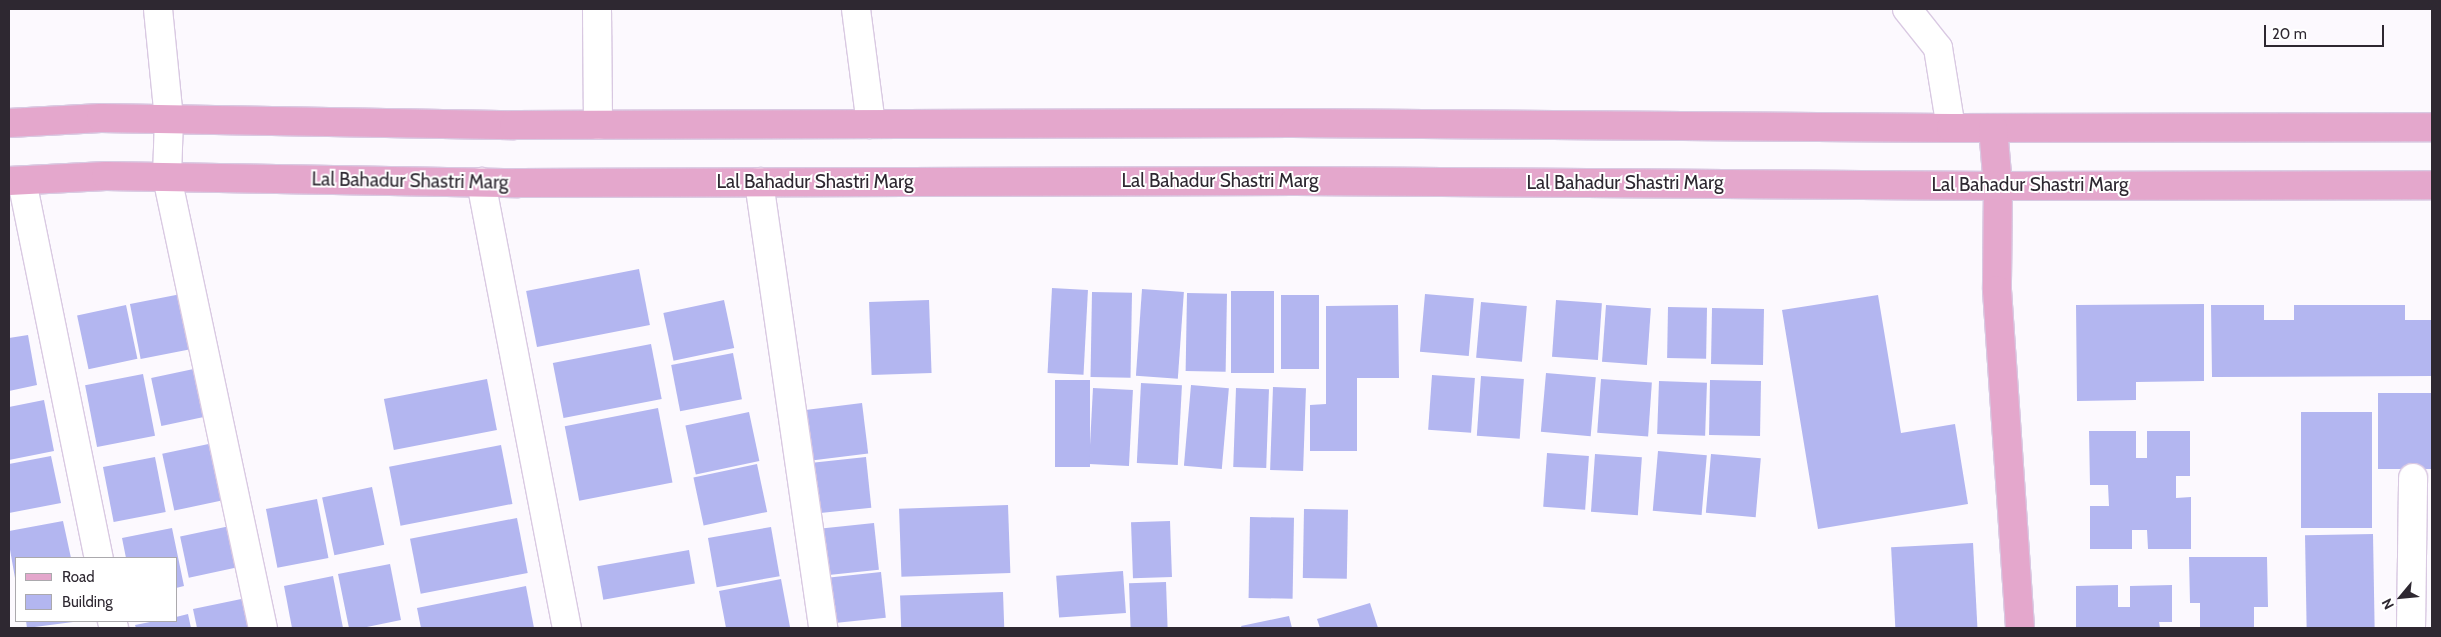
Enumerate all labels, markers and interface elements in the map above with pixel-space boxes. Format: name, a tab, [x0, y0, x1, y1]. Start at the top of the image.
scale bar	[2266, 15, 2386, 47]
text: 20 m	[2272, 25, 2307, 43]
street label: Lal Bahadur Shastri Marg	[311, 168, 509, 194]
street label: Lal Bahadur Shastri Marg	[1122, 170, 1318, 192]
street label: Lal Bahadur Shastri Marg	[717, 171, 913, 193]
street label: Lal Bahadur Shastri Marg	[1527, 172, 1723, 194]
street label: Lal Bahadur Shastri Marg	[1932, 174, 2128, 196]
legend	[15, 557, 178, 622]
text: Road	[62, 568, 95, 586]
north arrow	[2376, 572, 2426, 622]
text: Building	[62, 593, 113, 611]
text: N	[2377, 595, 2398, 613]

